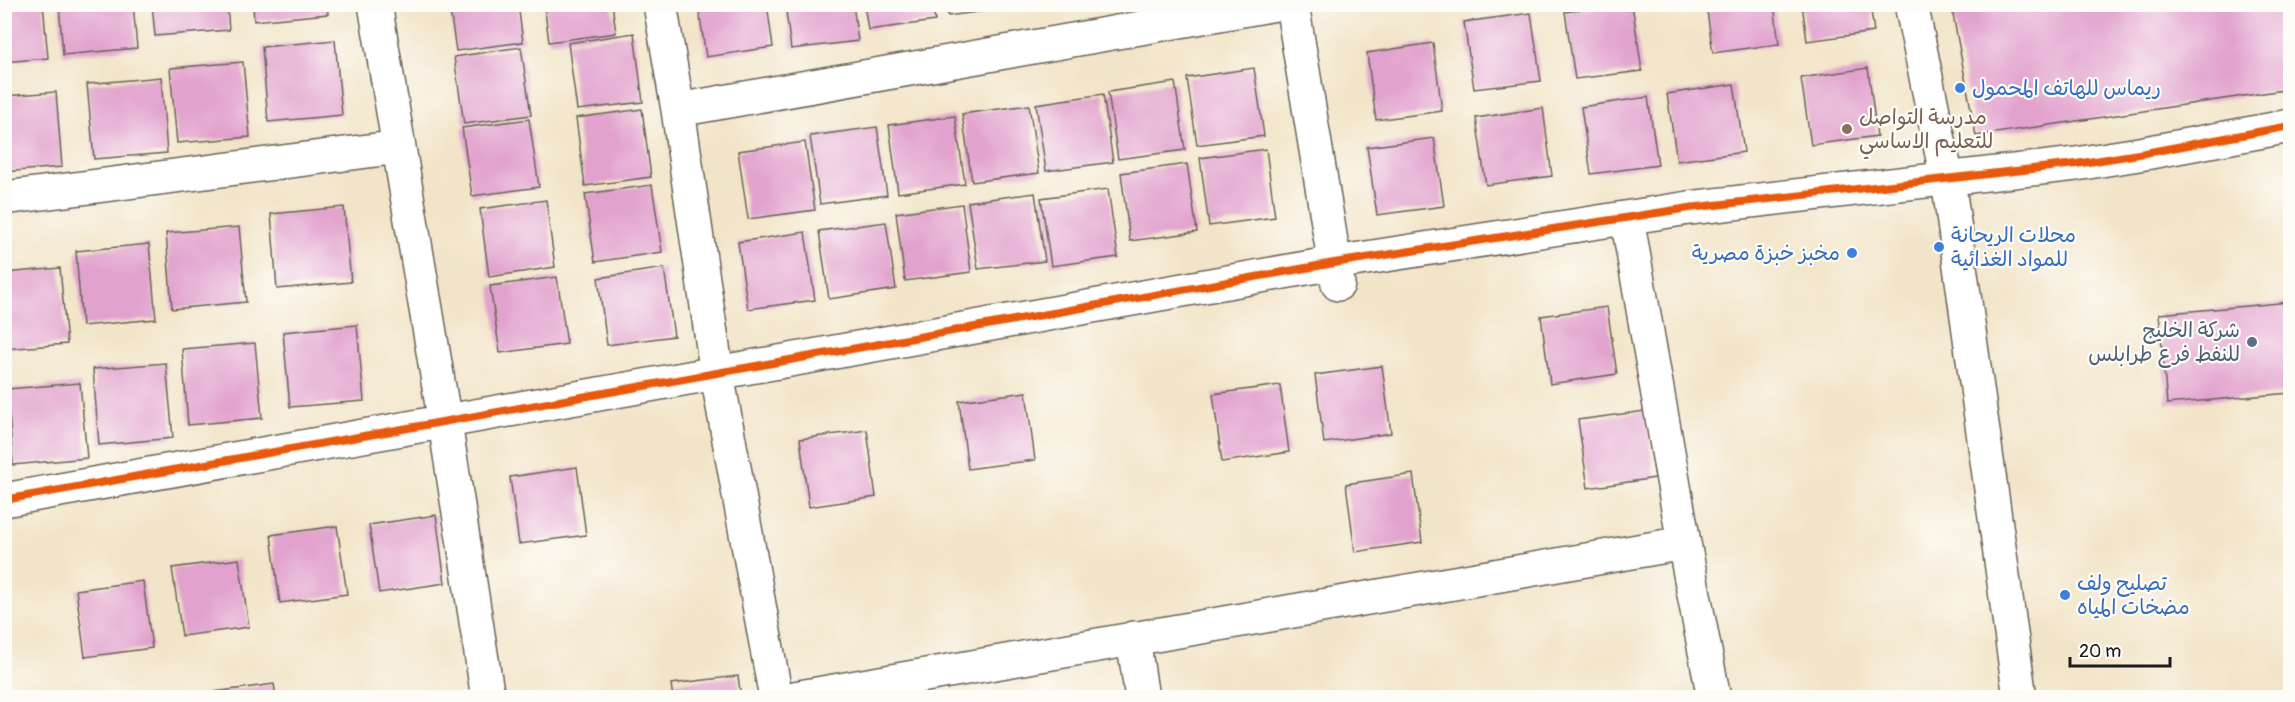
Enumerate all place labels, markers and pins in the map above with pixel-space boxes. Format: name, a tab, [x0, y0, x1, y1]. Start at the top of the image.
place label: ريماس للهاتف المحمول	[1972, 75, 2161, 102]
marker: ريماس للهاتف المحمول	[1953, 81, 1967, 95]
place label: مدرسة التواصل للتعليم الاساسي	[1859, 104, 1993, 160]
marker: مدرسة التواصل للتعليم الاساسي	[1840, 122, 1854, 136]
place label: محلات الريحانة للمواد الغذائية	[1951, 222, 2076, 273]
place label: مخبز خبزة مصرية	[1692, 240, 1840, 267]
marker: محلات الريحانة للمواد الغذائية	[1932, 240, 1946, 254]
marker: مخبز خبزة مصرية	[1845, 246, 1859, 260]
place label: شركة الخليج للنفط فرع طرابلس	[2088, 317, 2240, 368]
marker: شركة الخليج للنفط فرع طرابلس	[2245, 335, 2259, 349]
place label: تصليح ولف مضخات المياه	[2077, 570, 2190, 621]
marker: تصليح ولف مضخات المياه	[2058, 588, 2072, 602]

